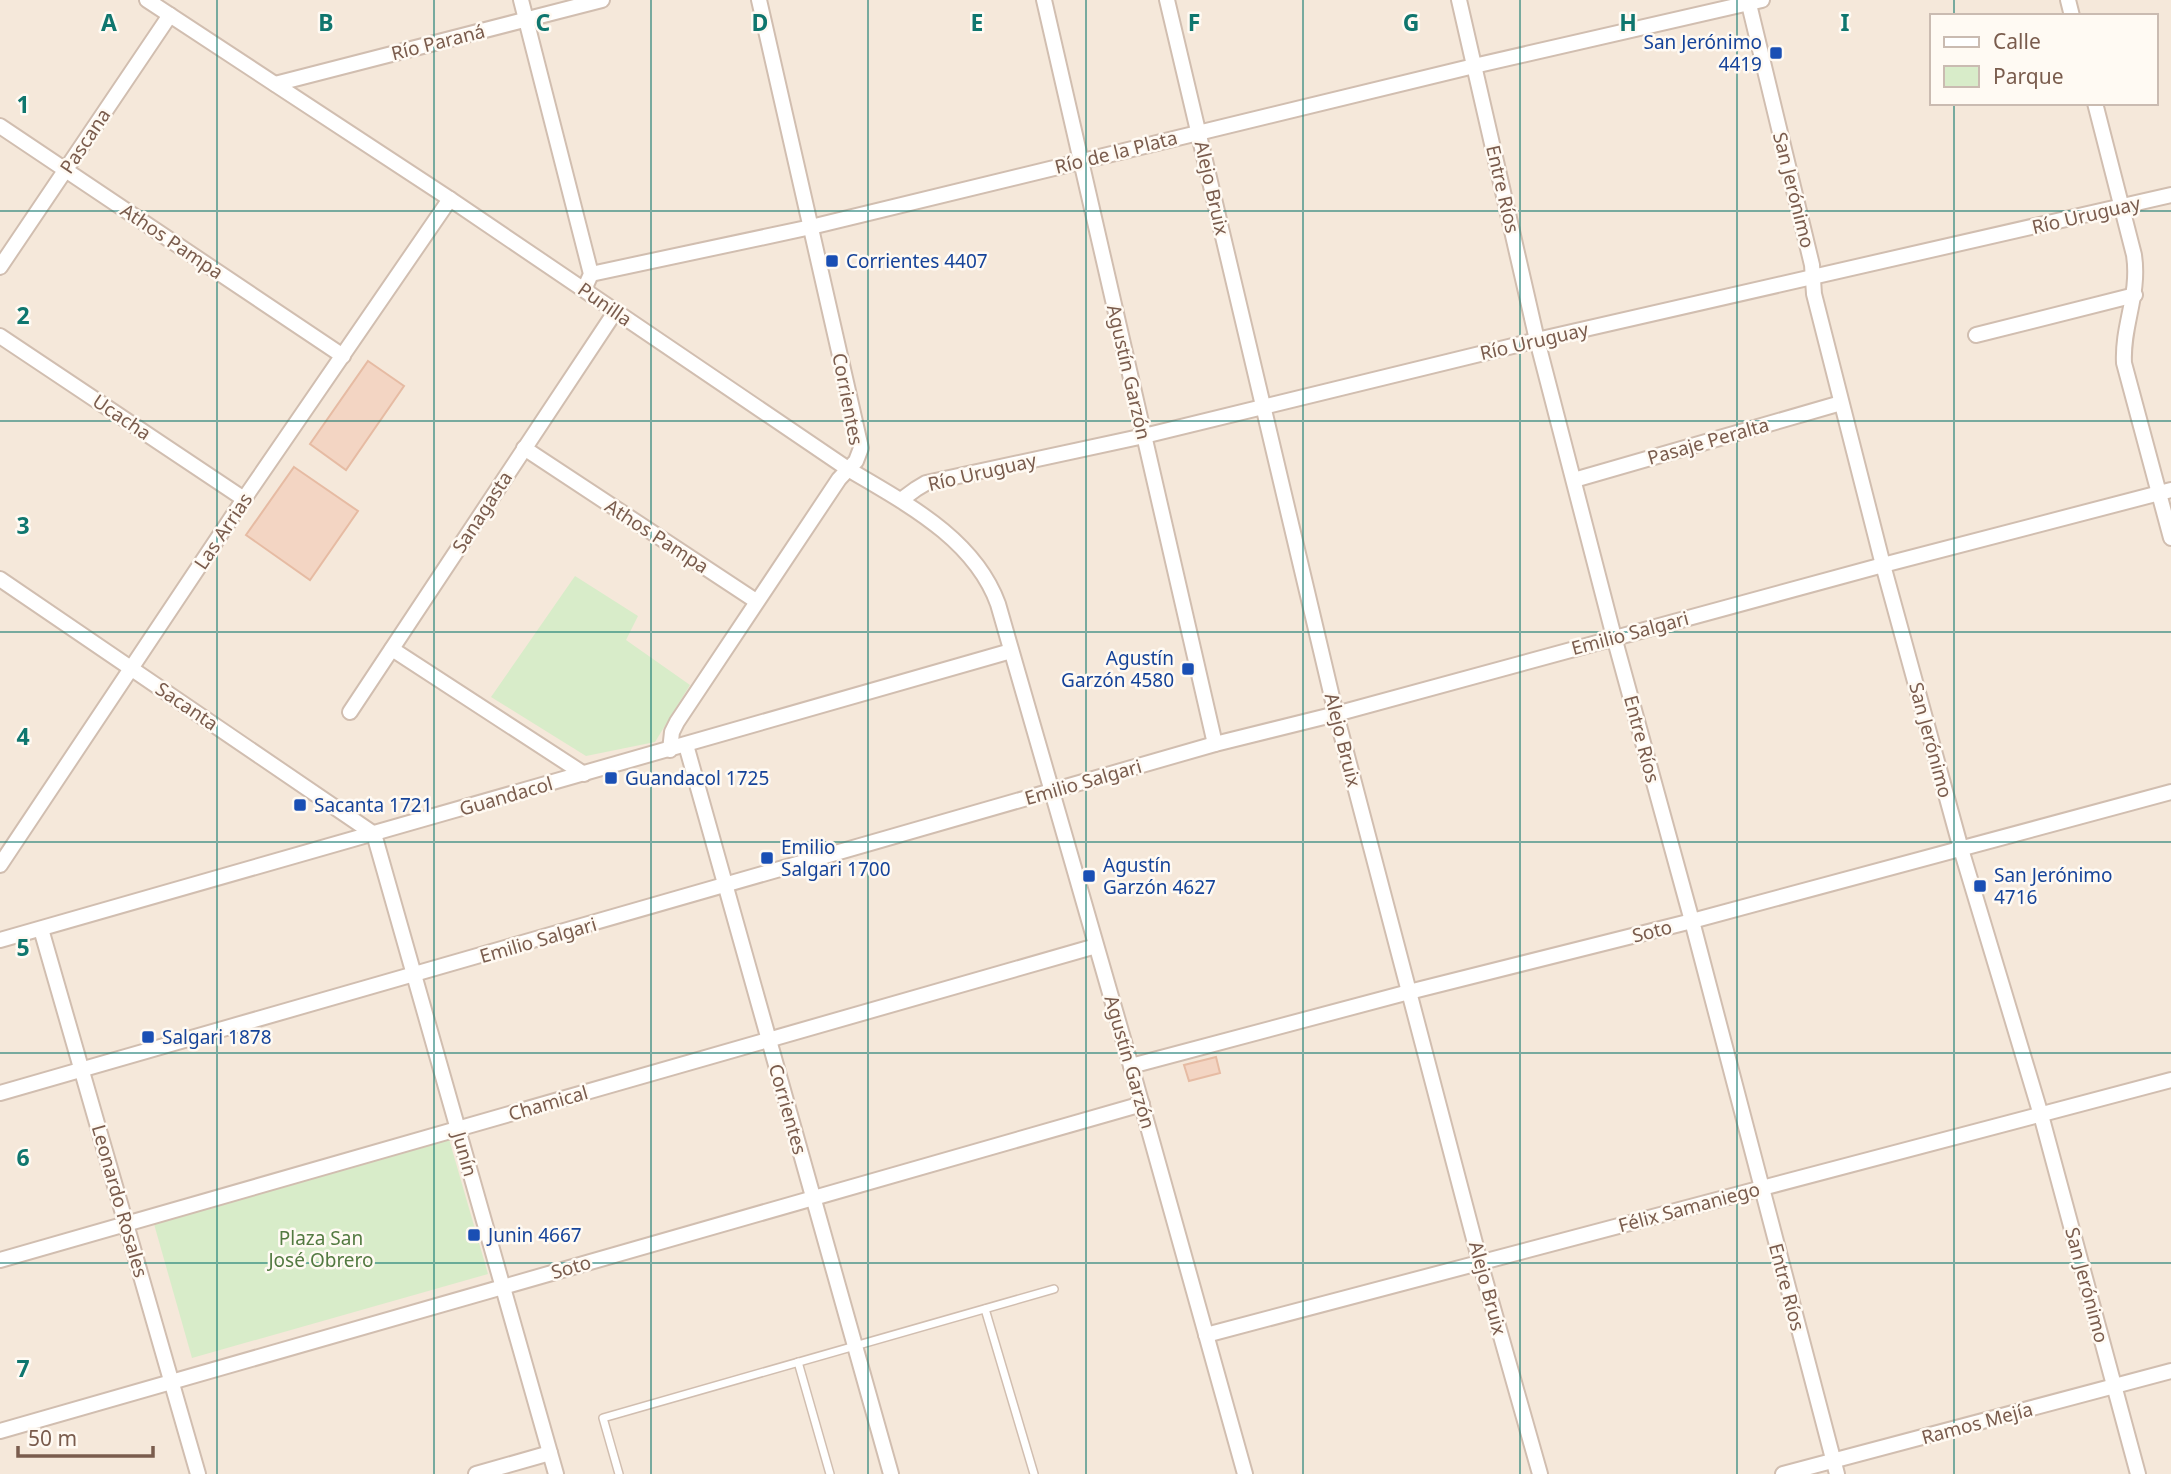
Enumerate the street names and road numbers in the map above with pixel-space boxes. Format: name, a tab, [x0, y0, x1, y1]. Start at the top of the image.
street label: Río Paraná	[388, 18, 488, 66]
street label: Pascana	[54, 103, 116, 179]
street label: Río de la Plata	[1052, 124, 1180, 180]
street label: San Jerónimo	[1767, 129, 1821, 251]
street label: Alejo Bruix	[1189, 138, 1235, 238]
street label: Entre Ríos	[1480, 142, 1526, 236]
street label: Río Uruguay	[2029, 190, 2143, 240]
street label: Athos Pampa	[116, 197, 228, 285]
street label: Punilla	[573, 276, 637, 332]
street label: Agustín Garzón	[1101, 302, 1157, 442]
street label: Río Uruguay	[1477, 316, 1591, 366]
street label: Corrientes	[826, 351, 870, 447]
street label: Ucacha	[88, 388, 156, 446]
street label: Pasaje Peralta	[1644, 411, 1772, 471]
street label: Río Uruguay	[925, 447, 1039, 497]
street label: Sanagasta	[446, 466, 518, 558]
street label: Las Arrias	[188, 488, 258, 574]
street label: Athos Pampa	[600, 493, 714, 579]
street label: Emilio Salgari	[1568, 605, 1692, 661]
street label: Sacanta	[151, 676, 223, 736]
street label: San Jerónimo	[1903, 679, 1959, 801]
street label: Alejo Bruix	[1319, 690, 1367, 790]
street label: Entre Ríos	[1618, 692, 1666, 786]
street label: Emilio Salgari	[1021, 753, 1145, 811]
street label: Guandacol	[456, 770, 556, 822]
street label: Emilio Salgari	[476, 911, 600, 969]
street label: Soto	[1629, 914, 1675, 948]
street label: Agustín Garzón	[1099, 992, 1161, 1132]
street label: Corrientes	[763, 1061, 813, 1157]
street label: Chamical	[505, 1079, 591, 1127]
street label: Leonardo Rosales	[86, 1121, 154, 1281]
street label: Junín	[446, 1127, 484, 1179]
street label: Félix Samaniego	[1615, 1176, 1763, 1238]
street label: San Jerónimo	[2059, 1224, 2115, 1346]
street label: Alejo Bruix	[1463, 1238, 1513, 1338]
street label: Entre Ríos	[1763, 1240, 1811, 1334]
street label: Soto	[548, 1249, 594, 1285]
street label: Ramos Mejía	[1918, 1396, 2036, 1450]

